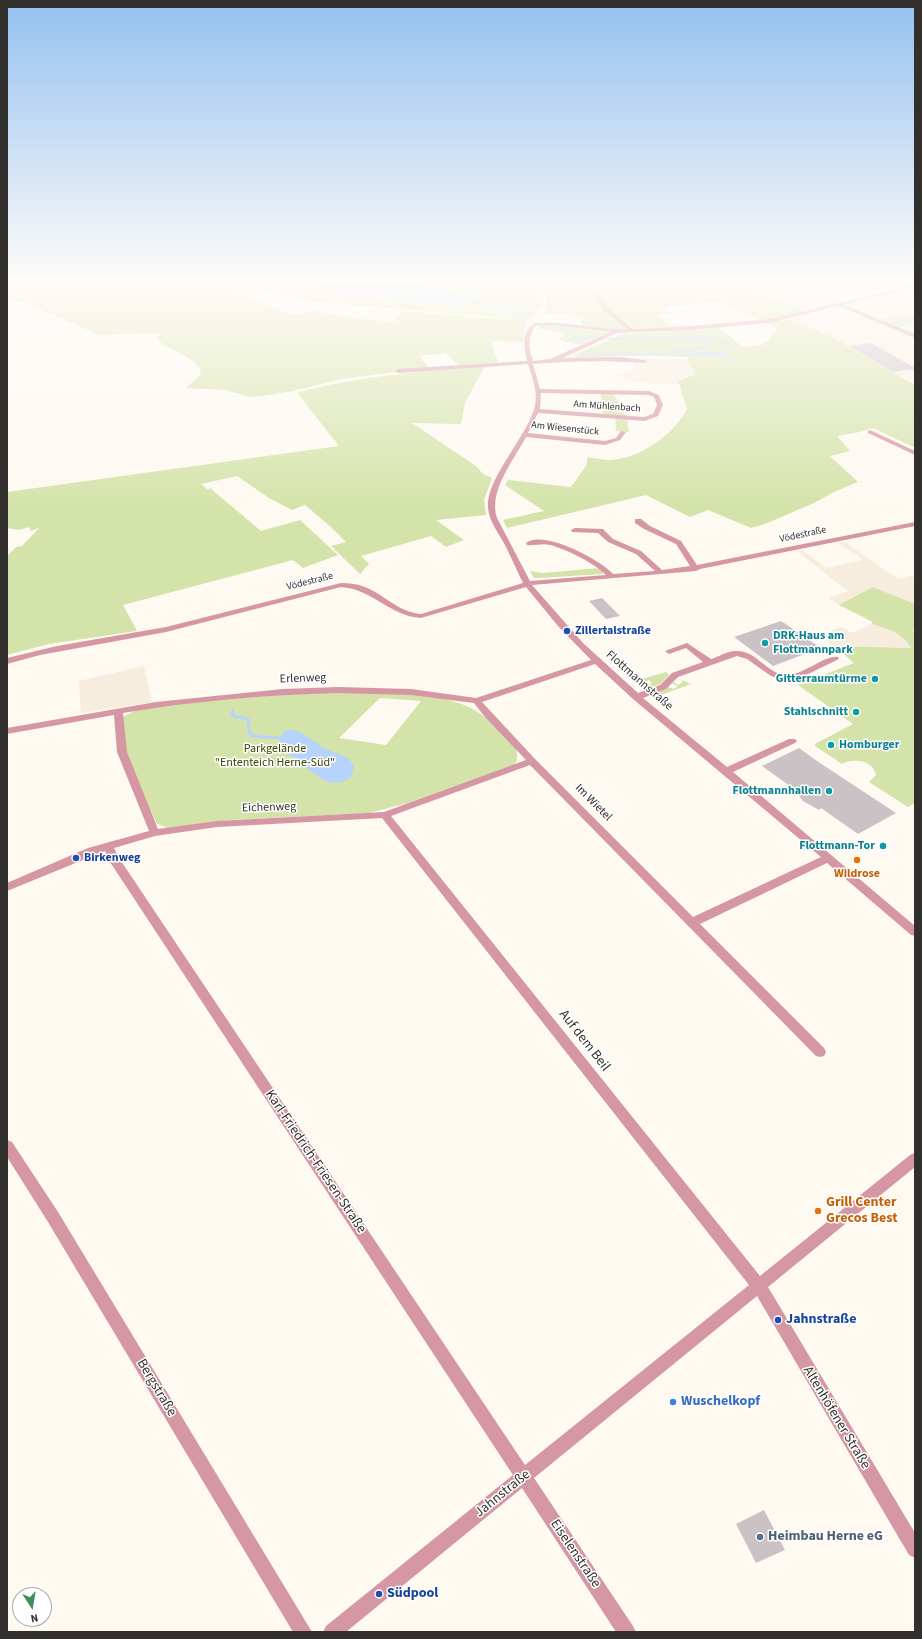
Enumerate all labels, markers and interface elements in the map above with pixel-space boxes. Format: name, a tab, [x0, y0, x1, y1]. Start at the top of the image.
street label: Am Mühlenbach	[573, 399, 641, 415]
street label: Am Wiesenstück	[531, 419, 599, 439]
street label: Vödestraße	[779, 524, 827, 546]
street label: Vödestraße	[286, 570, 334, 594]
place label: Zillertalstraße	[575, 624, 651, 638]
marker: Zillertalstraße	[562, 626, 572, 636]
place label: DRK-Haus am Flottmannpark	[773, 629, 853, 657]
marker: DRK-Haus am Flottmannpark	[760, 638, 770, 648]
street label: Flottmannstraße	[603, 648, 675, 714]
street label: Erlenweg	[279, 671, 327, 687]
place label: Gitterraumtürme	[776, 672, 867, 686]
marker: Gitterraumtürme	[870, 674, 880, 684]
place label: Stahlschnitt	[784, 705, 848, 719]
marker: Stahlschnitt	[851, 707, 861, 717]
place label: Homburger	[839, 738, 900, 752]
marker: Homburger	[826, 740, 836, 750]
park label: Parkgelände "Ententeich Herne-Süd"	[215, 742, 335, 770]
street label: Im Wietel	[571, 781, 615, 825]
place label: Flottmannhallen	[733, 784, 821, 798]
marker: Flottmannhallen	[824, 786, 834, 796]
street label: Eichenweg	[242, 800, 296, 816]
place label: Flottmann-Tor	[799, 839, 875, 853]
marker: Flottmann-Tor	[878, 841, 888, 851]
place label: Birkenweg	[84, 851, 140, 865]
marker: Birkenweg	[71, 853, 81, 863]
marker: Wildrose	[852, 855, 862, 865]
place label: Wildrose	[834, 867, 880, 881]
street label: Auf dem Beil	[555, 1007, 613, 1075]
street label: Karl-Friedrich-Friesen-Straße	[261, 1087, 369, 1237]
place label: Grill Center Grecos Best	[826, 1195, 897, 1228]
marker: Grill Center Grecos Best	[813, 1206, 823, 1216]
place label: Jahnstraße	[786, 1312, 856, 1328]
marker: Jahnstraße	[773, 1315, 783, 1325]
street label: Bergstraße	[132, 1356, 180, 1420]
street label: Altenhöfener Straße	[799, 1363, 873, 1473]
place label: Wuschelkopf	[681, 1394, 760, 1410]
marker: Wuschelkopf	[668, 1397, 678, 1407]
street label: Jahnstraße	[472, 1467, 534, 1521]
street label: Eiselenstraße	[546, 1517, 604, 1591]
place label: Heimbau Herne eG	[768, 1529, 883, 1545]
marker: Heimbau Herne eG	[755, 1532, 765, 1542]
place label: Südpool	[387, 1586, 438, 1602]
north arrow	[12, 1587, 52, 1627]
marker: Südpool	[374, 1589, 384, 1599]
text: N	[29, 1610, 40, 1626]

